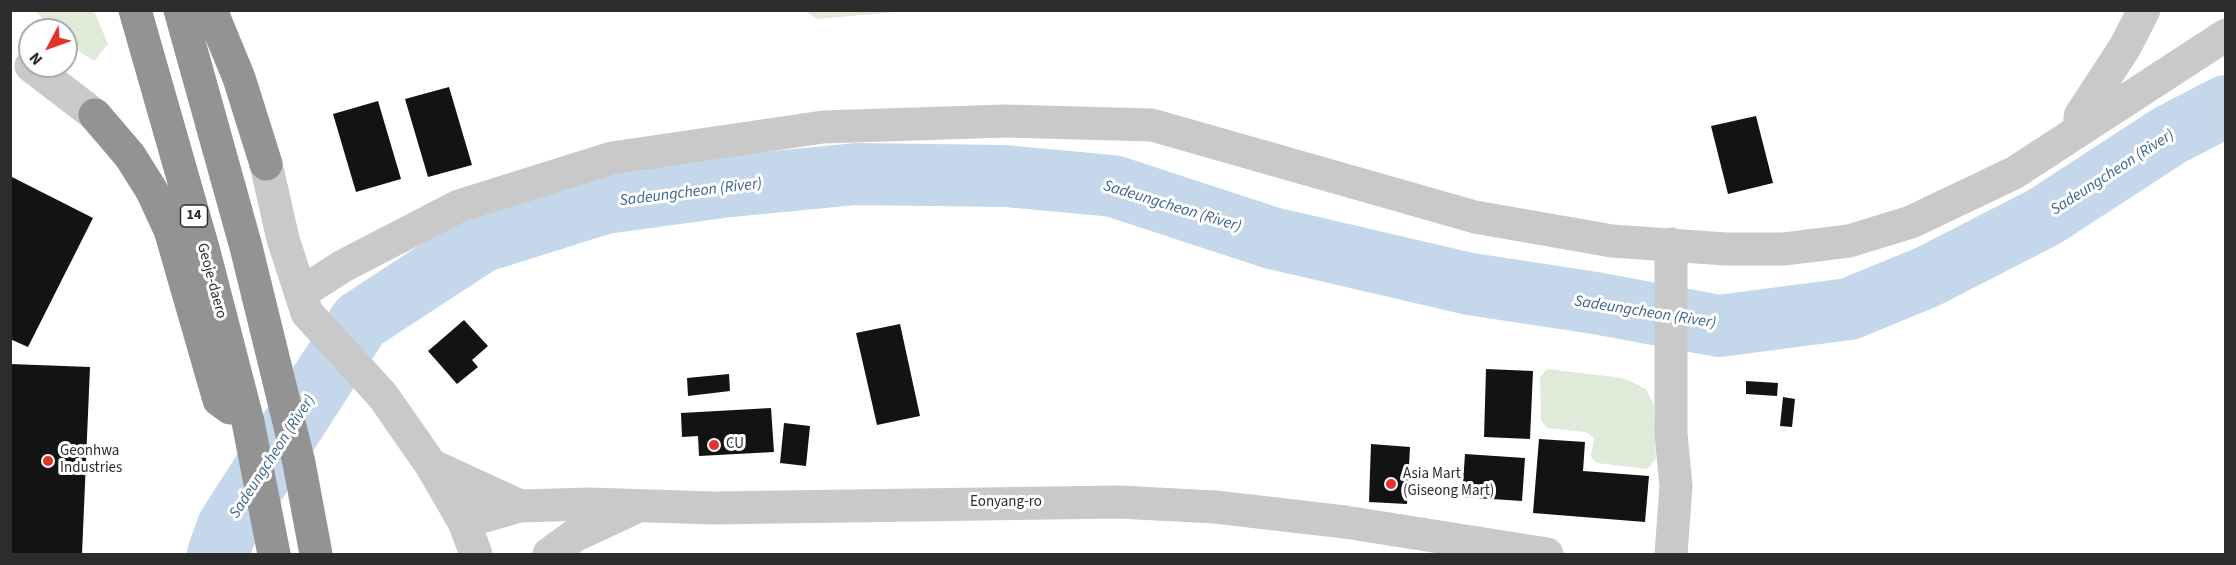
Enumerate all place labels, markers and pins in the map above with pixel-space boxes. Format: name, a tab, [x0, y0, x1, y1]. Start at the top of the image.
place label: CU	[726, 436, 744, 454]
marker: CU	[707, 438, 721, 452]
place label: Geonhwa Industries	[60, 443, 122, 478]
marker: Geonhwa Industries	[41, 454, 55, 468]
place label: Asia Mart (Giseong Mart)	[1403, 466, 1494, 501]
marker: Asia Mart (Giseong Mart)	[1384, 477, 1398, 491]

